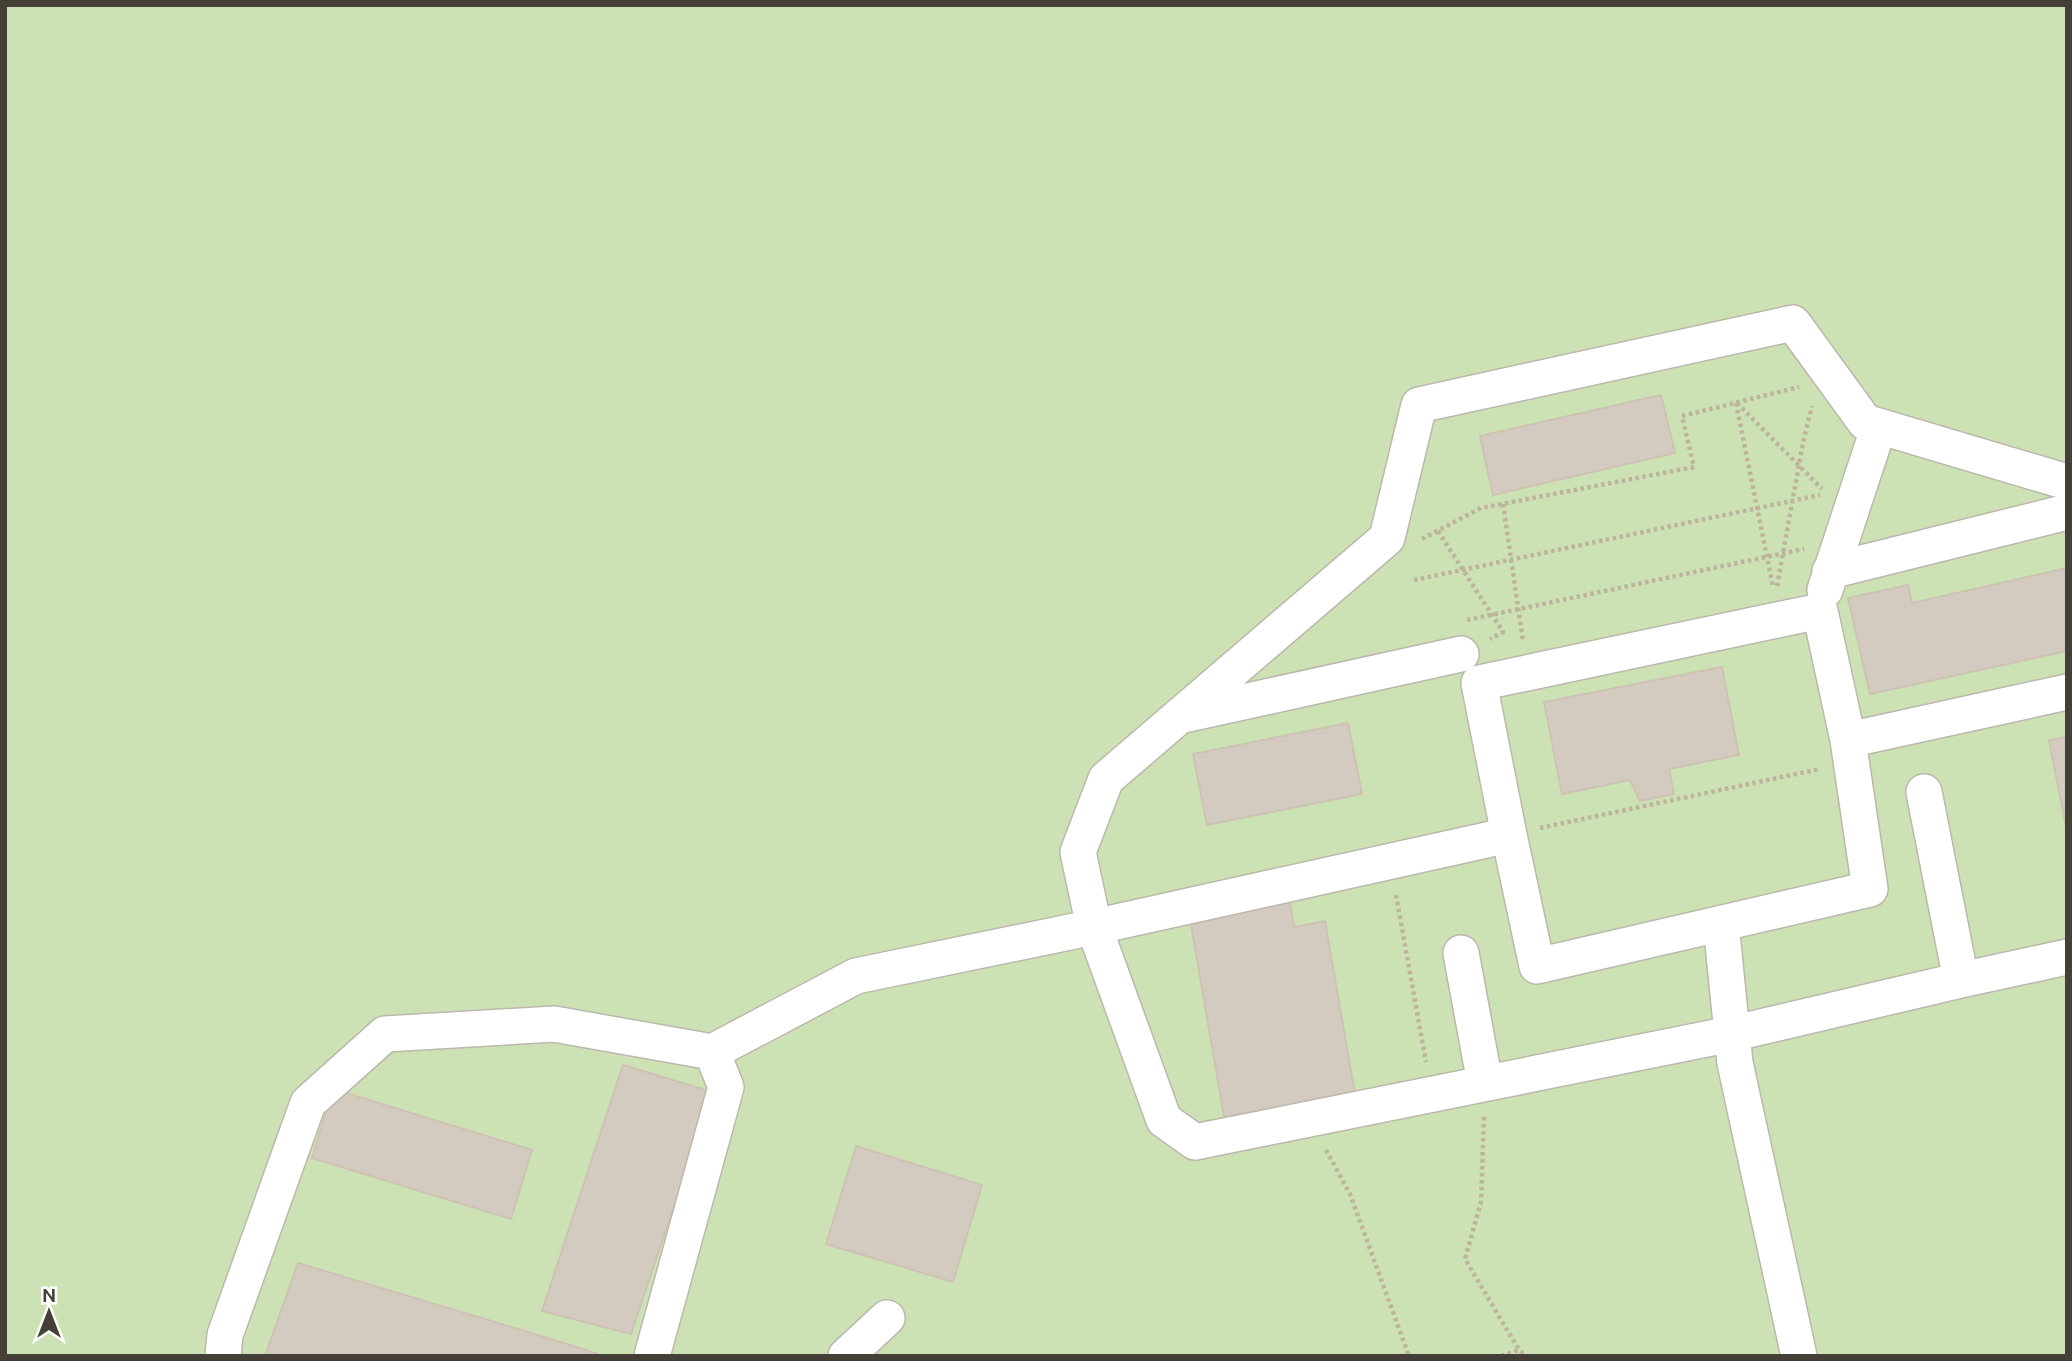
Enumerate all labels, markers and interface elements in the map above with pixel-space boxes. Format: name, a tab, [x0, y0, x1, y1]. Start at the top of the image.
north arrow	[14, 1277, 84, 1347]
text: N	[42, 1284, 56, 1306]

